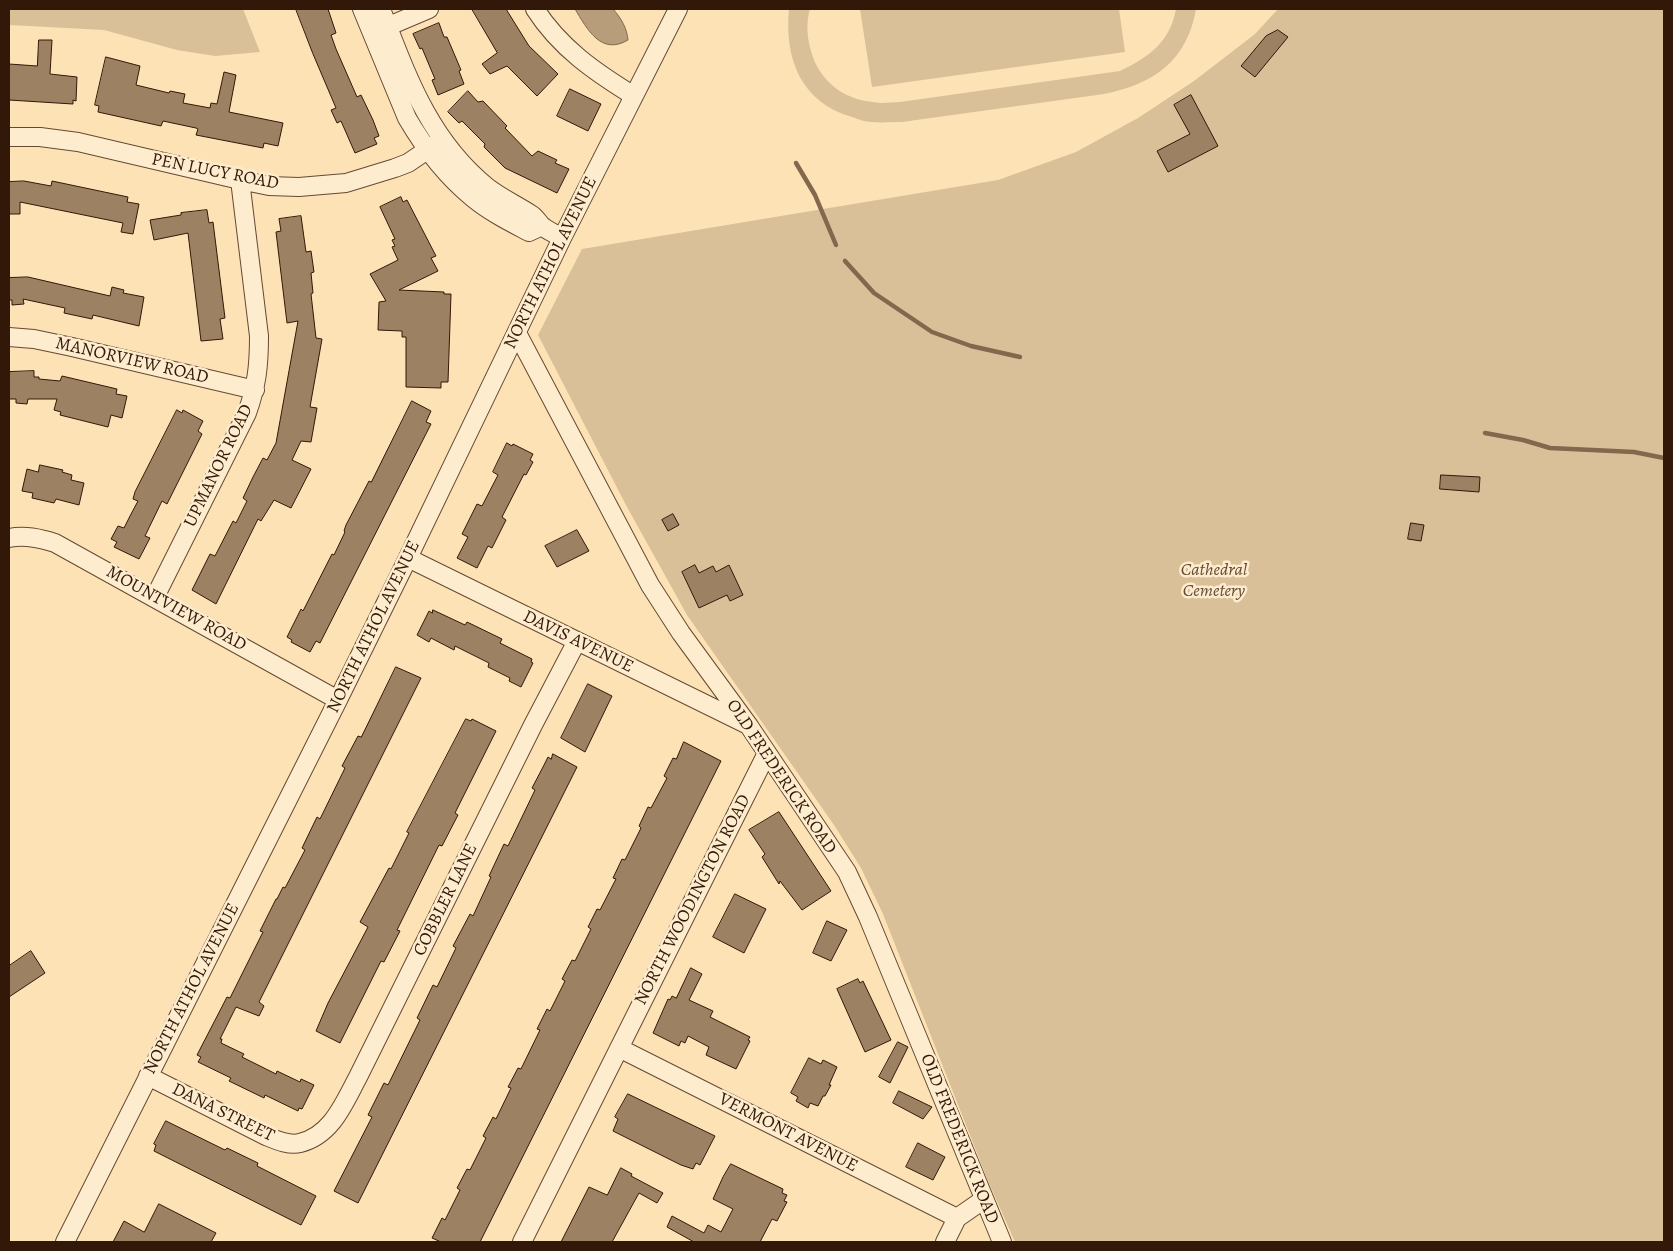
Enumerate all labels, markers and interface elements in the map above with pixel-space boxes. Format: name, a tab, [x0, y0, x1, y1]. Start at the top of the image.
street label: PEN LUCY ROAD	[150, 149, 280, 195]
street label: NORTH ATHOL AVENUE	[500, 173, 602, 353]
street label: MANORVIEW ROAD	[53, 333, 211, 389]
street label: UPMANOR ROAD	[180, 401, 258, 531]
street label: NORTH ATHOL AVENUE	[323, 537, 425, 717]
park label: Cathedral Cemetery	[1181, 560, 1247, 602]
street label: MOUNTVIEW ROAD	[102, 562, 250, 656]
street label: DAVIS AVENUE	[519, 606, 637, 678]
street label: OLD FREDERICK ROAD	[721, 696, 841, 858]
street label: NORTH WOODINGTON ROAD	[630, 791, 756, 1009]
street label: COBBLER LANE	[409, 840, 483, 960]
street label: NORTH ATHOL AVENUE	[139, 900, 245, 1078]
street label: OLD FREDERICK ROAD	[915, 1051, 1003, 1227]
street label: DANA STREET	[168, 1079, 278, 1147]
street label: VERMONT AVENUE	[715, 1089, 861, 1177]

